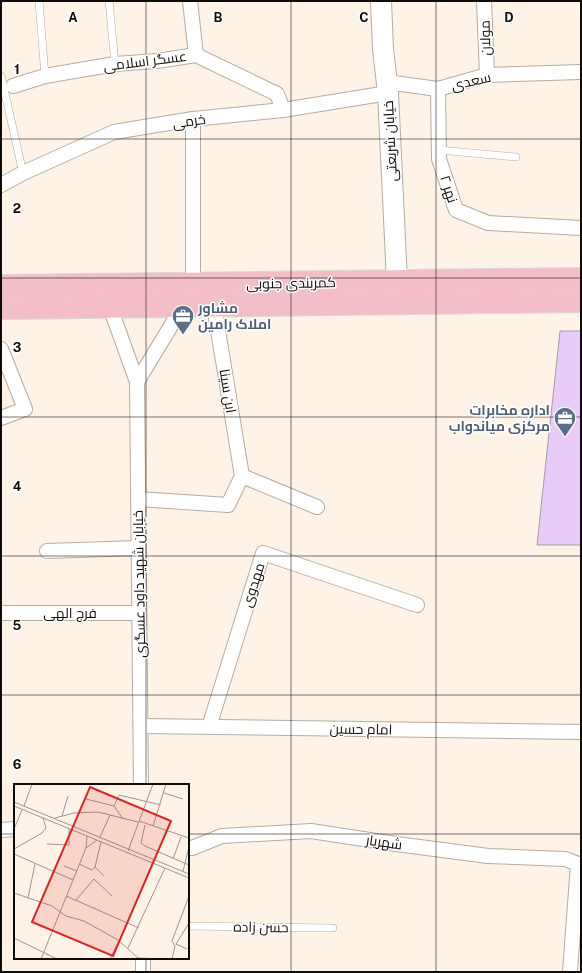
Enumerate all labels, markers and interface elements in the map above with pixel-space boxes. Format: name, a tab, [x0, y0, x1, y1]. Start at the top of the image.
text: A	[68, 10, 78, 25]
text: B	[214, 10, 223, 25]
text: C	[359, 10, 369, 25]
text: D	[504, 10, 514, 25]
street label: مولان	[476, 20, 494, 56]
street label: عسگر اسلامی	[102, 48, 188, 74]
text: 1	[14, 62, 20, 77]
street label: سعدی	[449, 69, 493, 93]
street label: خیابان شریعتی	[380, 100, 400, 182]
street label: خرمی	[171, 111, 207, 131]
street label: نهر ۲	[437, 173, 461, 205]
text: 2	[13, 201, 21, 216]
street label: کمربندی جنوبی	[246, 274, 336, 292]
place label: مشاور املاک رامین	[197, 300, 271, 333]
office icon: مشاور املاک رامین	[170, 303, 196, 336]
text: 3	[13, 340, 22, 355]
street label: ابن سینا	[217, 368, 239, 414]
place label: اداره مخابرات مرکزی میاندواب	[449, 402, 550, 435]
office icon: اداره مخابرات مرکزی میاندواب	[552, 405, 578, 438]
text: 4	[13, 479, 22, 494]
street label: خیابان شهید داود عسگری	[130, 510, 148, 658]
street label: مهدوی	[238, 561, 268, 609]
street label: فرج الهی	[43, 605, 97, 622]
text: 5	[13, 618, 22, 633]
street label: امام حسین	[329, 720, 393, 740]
text: 6	[13, 757, 22, 772]
inset map	[14, 784, 189, 959]
street label: شهریار	[364, 831, 403, 852]
street label: حسن زاده	[233, 919, 289, 935]

